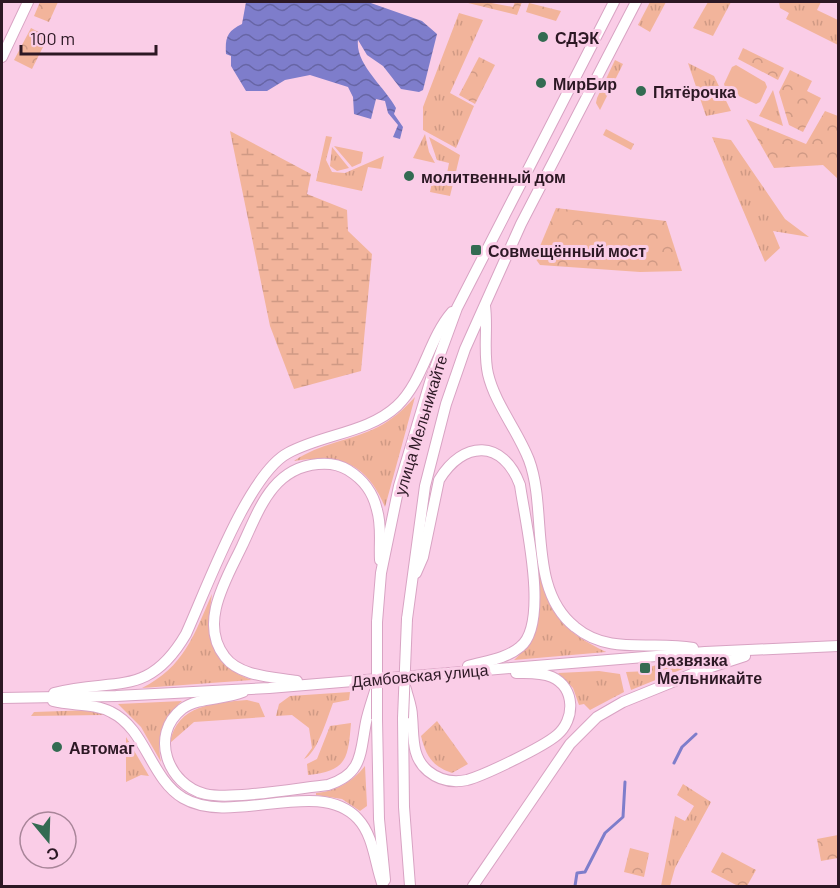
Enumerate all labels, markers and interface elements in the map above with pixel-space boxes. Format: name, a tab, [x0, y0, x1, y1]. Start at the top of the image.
scale bar	[21, 18, 156, 56]
text: 100 m	[30, 27, 75, 49]
place label: СДЭК	[555, 28, 599, 47]
marker: СДЭК	[536, 30, 550, 44]
place label: МирБир	[553, 74, 617, 93]
marker: МирБир	[534, 76, 548, 90]
place label: Пятёрочка	[653, 82, 736, 101]
marker: Пятёрочка	[634, 84, 648, 98]
place label: молитвенный дом	[421, 167, 566, 186]
marker: молитвенный дом	[402, 169, 416, 183]
place label: Совмещённый мост	[488, 241, 646, 260]
marker: Совмещённый мост	[469, 243, 483, 257]
street label: улица Мельникайте	[390, 352, 450, 497]
place label: развязка Мельникайте	[657, 650, 762, 687]
street label: Дамбовская улица	[351, 660, 489, 690]
marker: развязка Мельникайте	[638, 661, 652, 675]
place label: Автомаг	[69, 738, 135, 757]
marker: Автомаг	[50, 740, 64, 754]
north arrow	[18, 810, 78, 870]
text: С	[44, 844, 62, 866]

